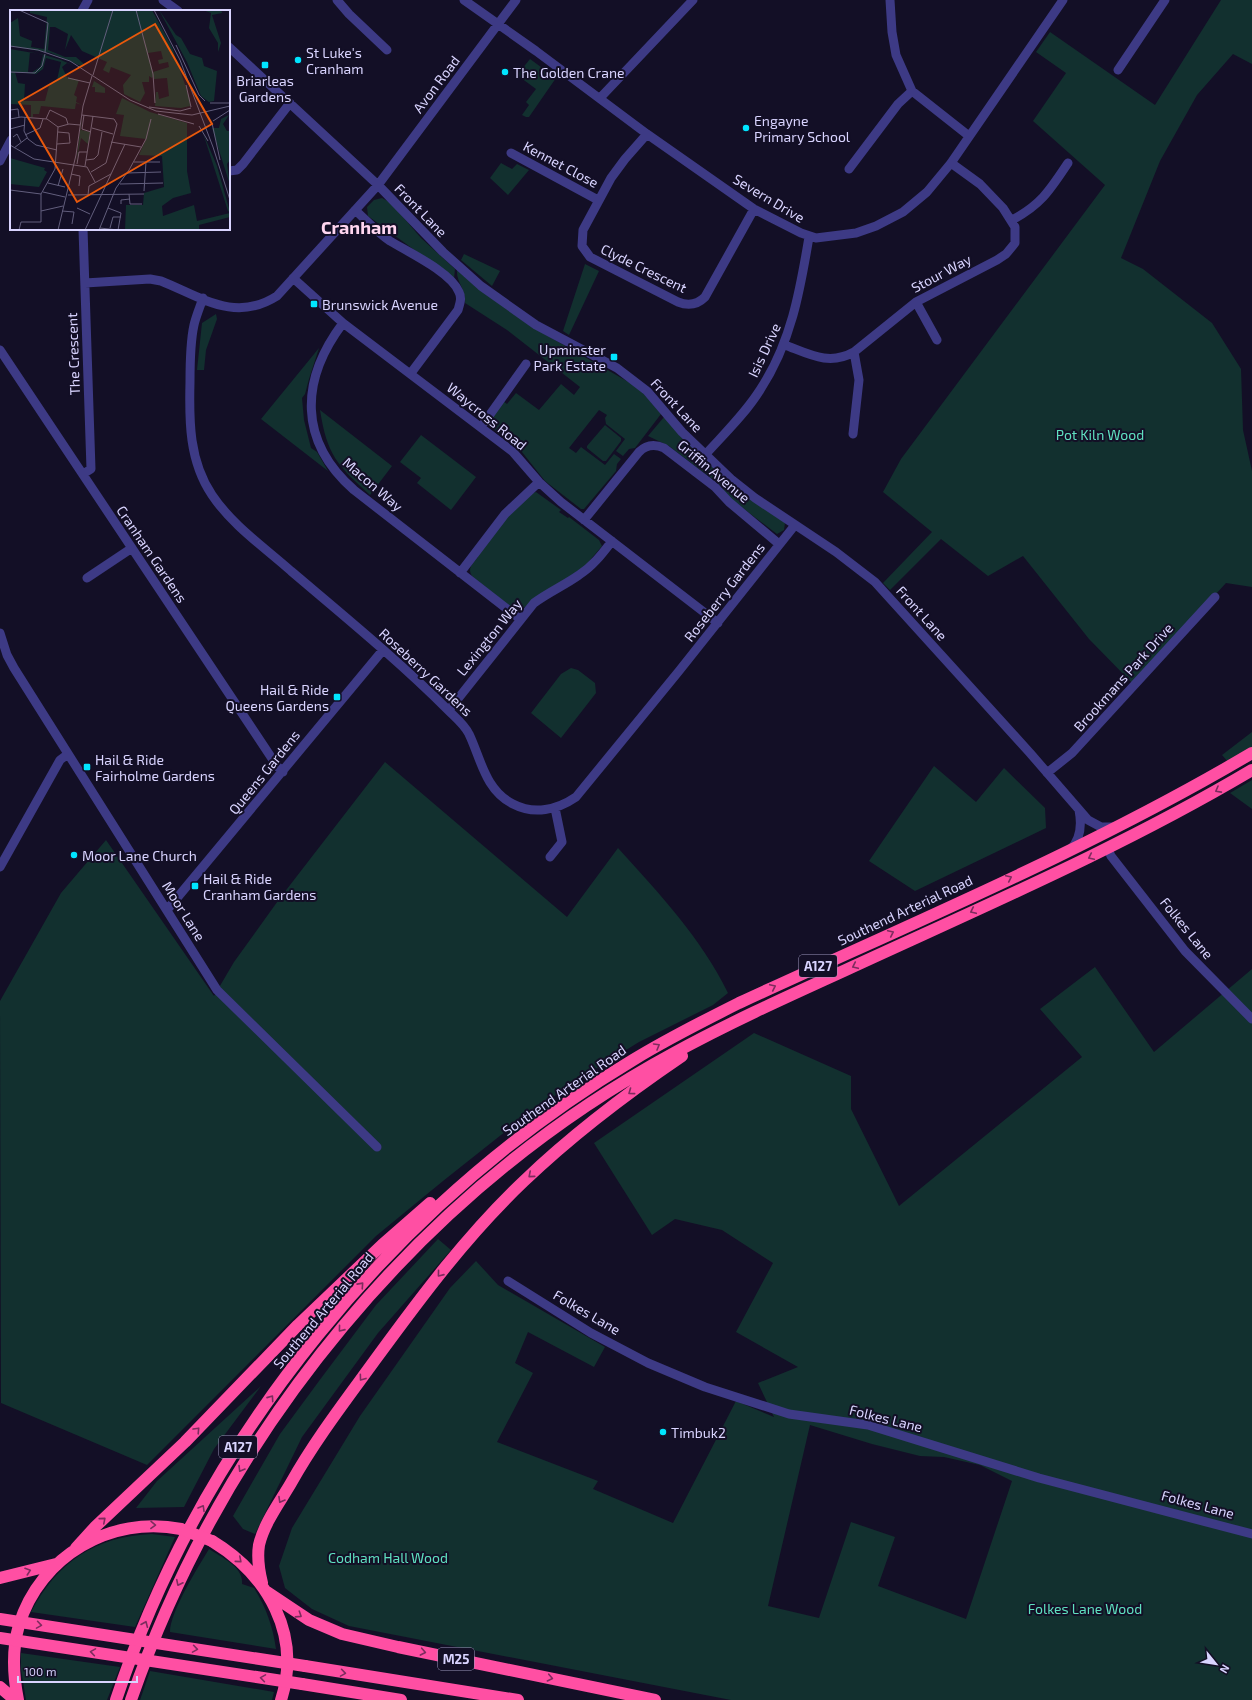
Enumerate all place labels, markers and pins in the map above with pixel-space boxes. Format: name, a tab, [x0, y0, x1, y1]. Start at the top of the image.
place label: St Luke's Cranham	[306, 44, 364, 77]
marker: St Luke's Cranham	[293, 55, 303, 65]
marker: Briarleas Gardens	[260, 60, 270, 70]
place label: The Golden Crane	[513, 64, 625, 81]
marker: The Golden Crane	[500, 67, 510, 77]
place label: Briarleas Gardens	[236, 72, 294, 105]
place label: Engayne Primary School	[754, 112, 851, 145]
marker: Engayne Primary School	[741, 123, 751, 133]
place label: Brunswick Avenue	[322, 296, 438, 313]
marker: Brunswick Avenue	[309, 299, 319, 309]
place label: Upminster Park Estate	[534, 341, 606, 374]
marker: Upminster Park Estate	[609, 352, 619, 362]
place label: Hail & Ride Queens Gardens	[226, 681, 329, 714]
marker: Hail & Ride Queens Gardens	[332, 692, 342, 702]
place label: Hail & Ride Fairholme Gardens	[95, 751, 215, 784]
marker: Hail & Ride Fairholme Gardens	[82, 762, 92, 772]
place label: Moor Lane Church	[82, 847, 197, 864]
marker: Moor Lane Church	[69, 850, 79, 860]
place label: Hail & Ride Cranham Gardens	[203, 870, 316, 903]
marker: Hail & Ride Cranham Gardens	[190, 881, 200, 891]
place label: Timbuk2	[671, 1424, 726, 1441]
marker: Timbuk2	[658, 1427, 668, 1437]

